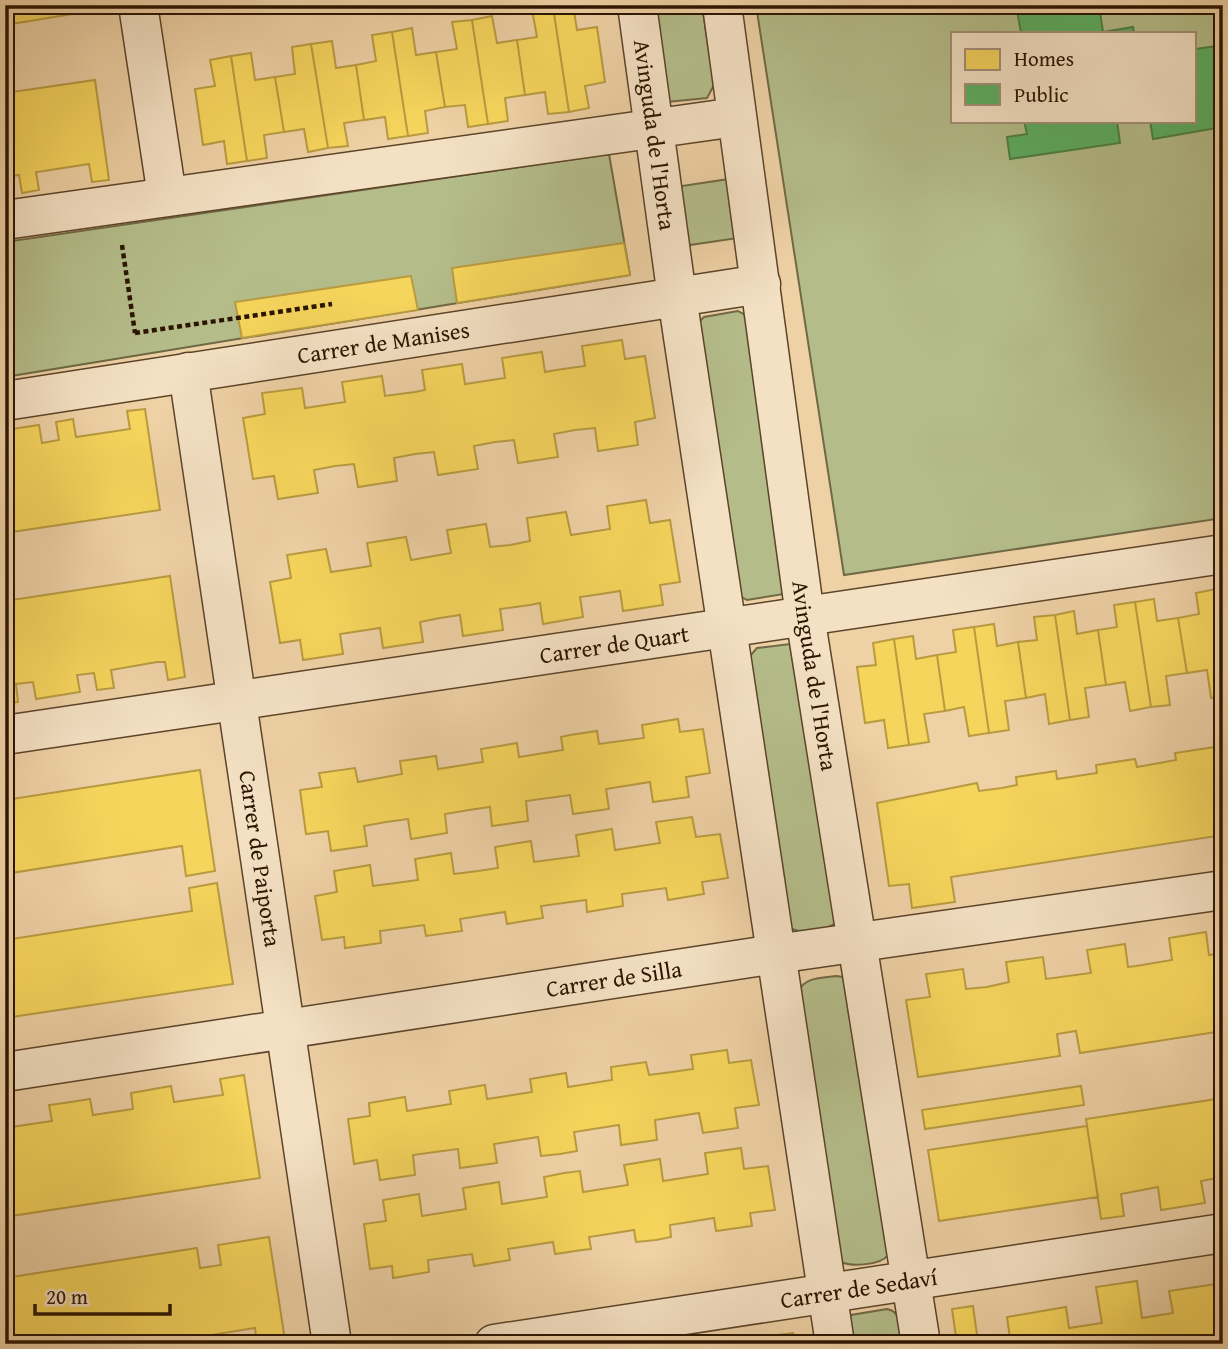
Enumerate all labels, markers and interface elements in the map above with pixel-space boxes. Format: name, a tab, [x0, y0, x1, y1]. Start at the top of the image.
legend	[951, 32, 1196, 122]
street label: Avinguda de l'Horta	[626, 37, 685, 232]
text: Homes	[1014, 43, 1074, 74]
text: Public	[1014, 79, 1069, 110]
street label: Carrer de Manises	[295, 312, 472, 372]
street label: Avinguda de l'Horta	[784, 578, 846, 773]
street label: Carrer de Quart	[537, 617, 691, 671]
street label: Carrer de Paiporta	[231, 768, 290, 949]
street label: Carrer de Silla	[544, 952, 684, 1005]
street label: Carrer de Sedaví	[778, 1260, 940, 1316]
scale bar	[35, 1272, 170, 1316]
text: 20 m	[46, 1281, 88, 1312]

